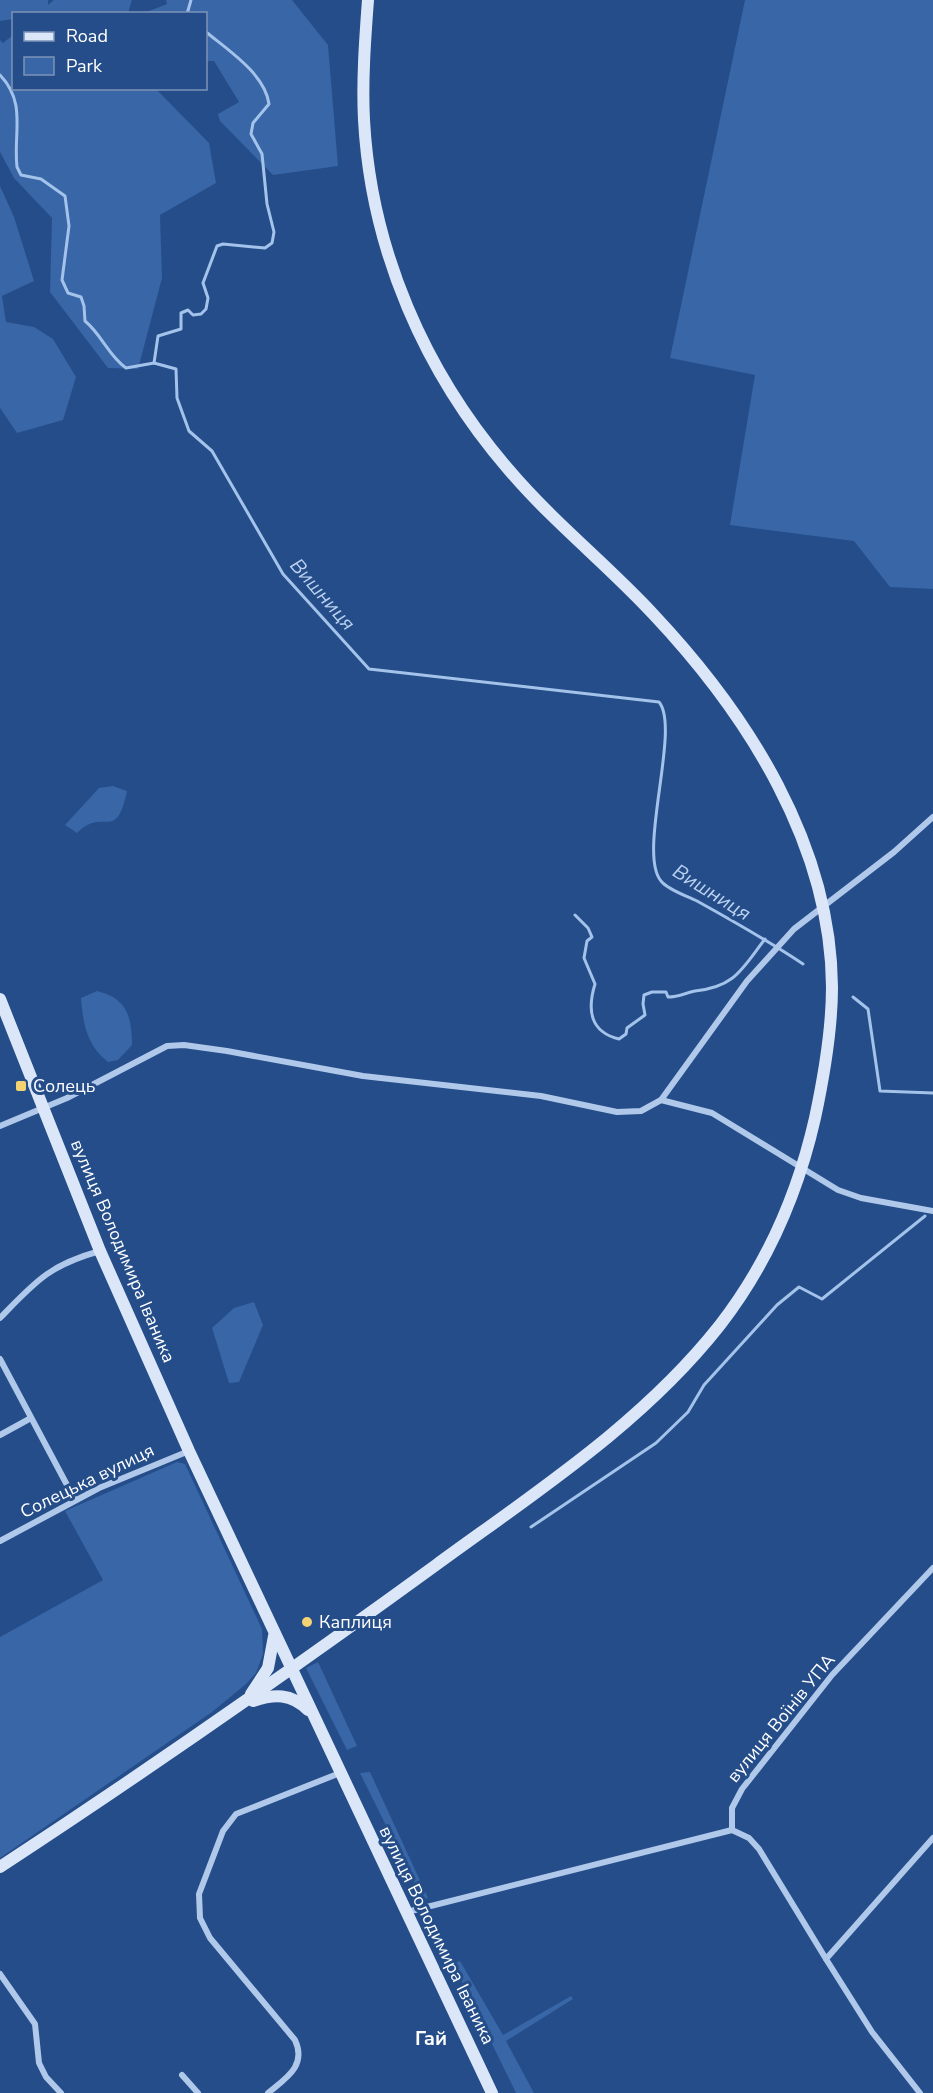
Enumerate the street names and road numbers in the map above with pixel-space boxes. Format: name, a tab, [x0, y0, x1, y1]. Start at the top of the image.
street label: вулиця Володимира Іваника	[65, 1136, 181, 1366]
street label: Солецька вулиця	[16, 1438, 158, 1524]
street label: вулиця Воїнів УПА	[722, 1649, 840, 1787]
street label: вулиця Володимира Іваника	[374, 1822, 500, 2048]

